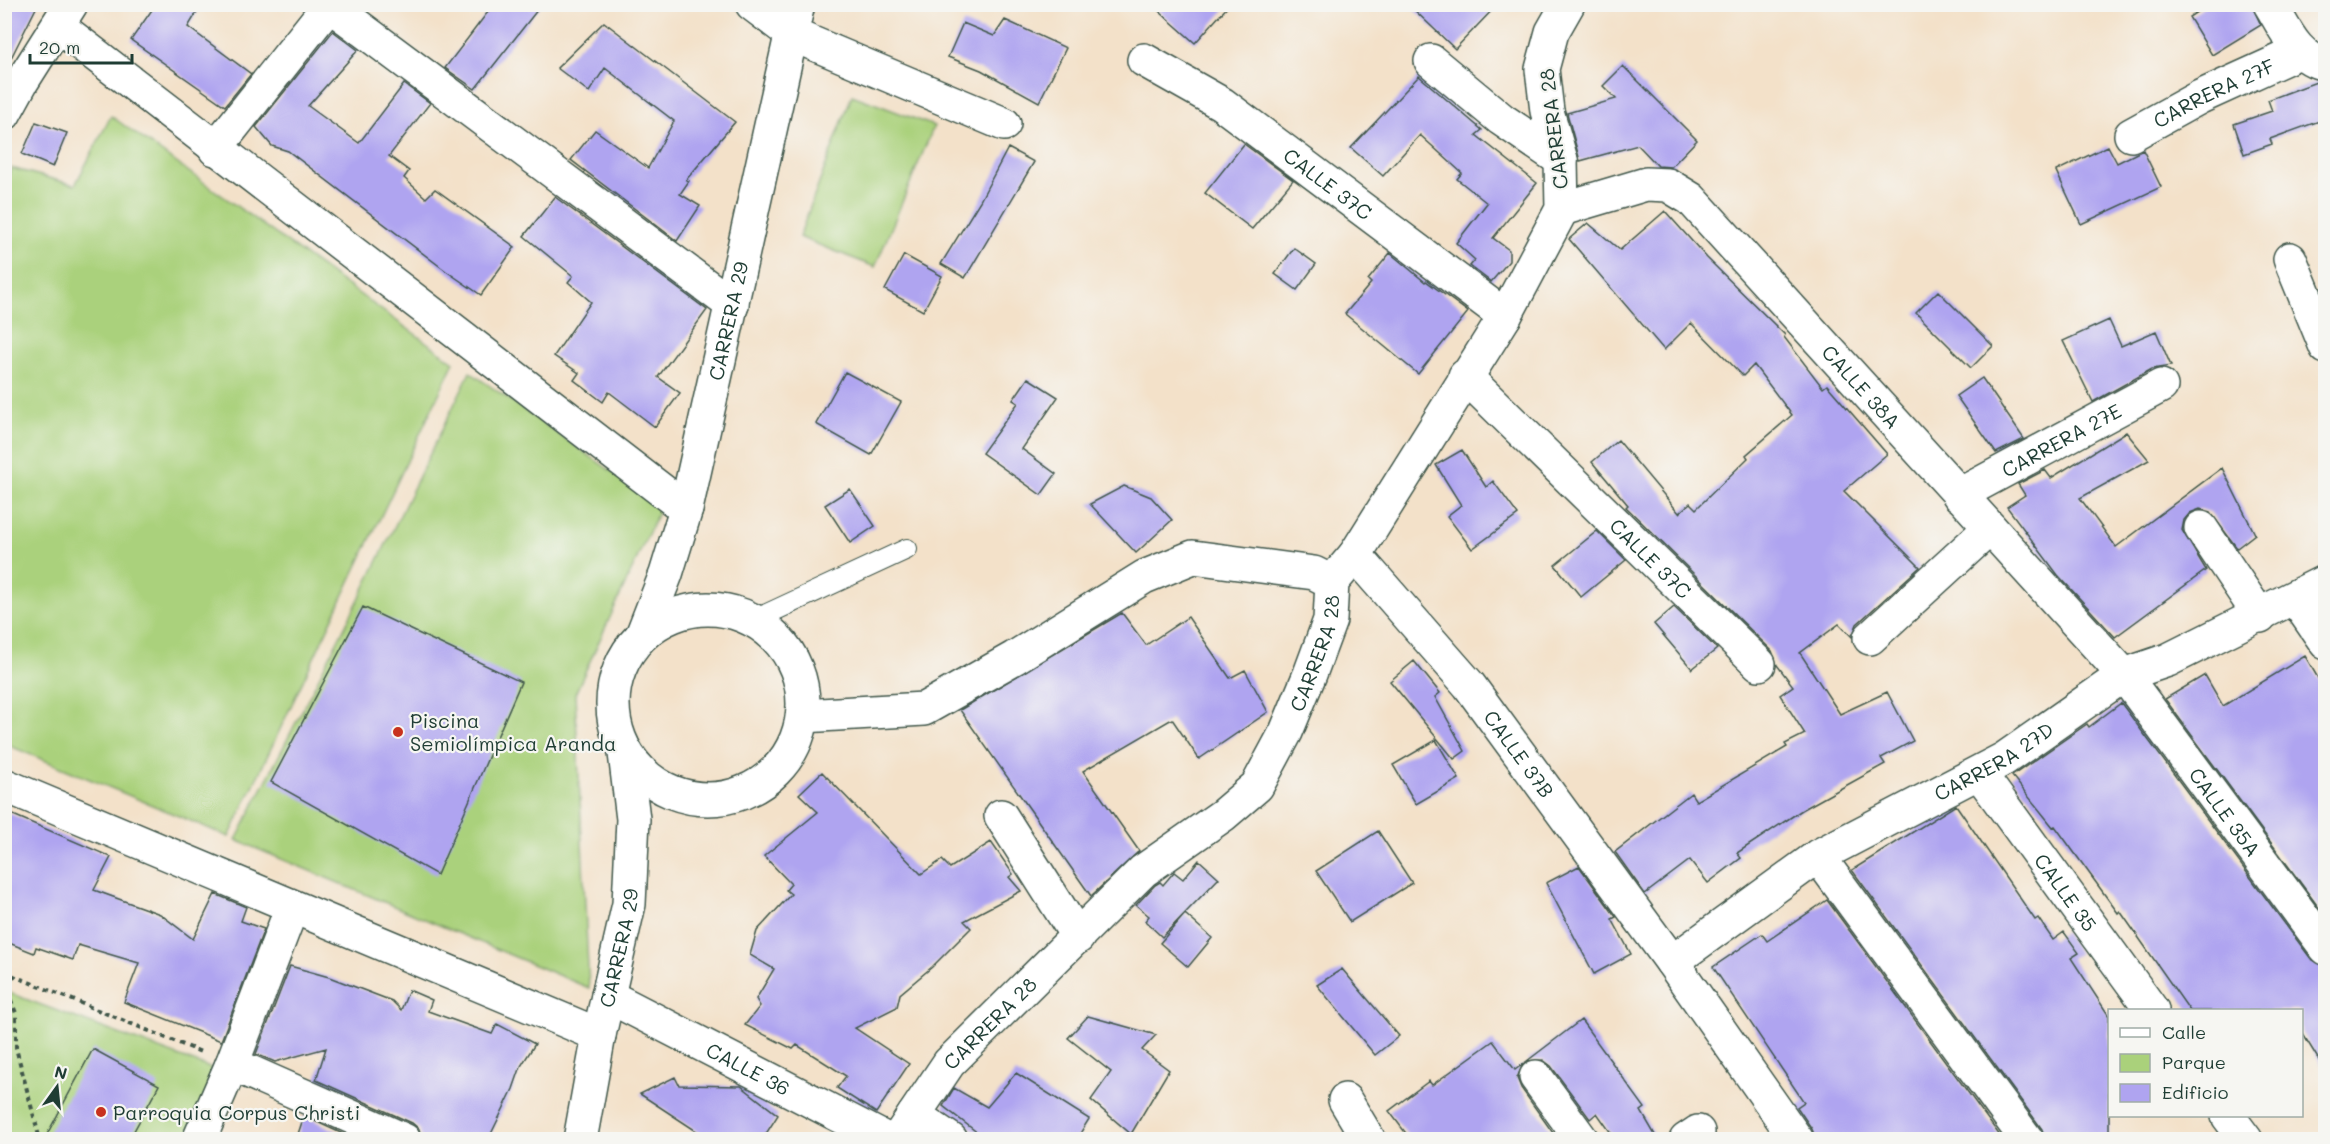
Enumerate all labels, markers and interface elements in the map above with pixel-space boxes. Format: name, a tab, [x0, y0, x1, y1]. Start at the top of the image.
scale bar	[30, 27, 132, 65]
text: 20 m	[39, 35, 80, 59]
street label: CARRERA 27F	[2148, 52, 2278, 133]
street label: CARRERA 28	[1533, 67, 1573, 191]
street label: CALLE 37C	[1279, 142, 1377, 225]
street label: CARRERA 29	[702, 259, 754, 383]
street label: CALLE 38A	[1817, 339, 1906, 434]
street label: CARRERA 27E	[1997, 397, 2125, 483]
street label: CALLE 37C	[1604, 512, 1697, 604]
street label: CARRERA 28	[1283, 594, 1344, 715]
street label: CALLE 37B	[1479, 705, 1560, 803]
place label: Piscina Semiolímpica Aranda	[410, 707, 616, 756]
street label: CARRERA 27D	[1929, 716, 2058, 806]
marker: Piscina Semiolímpica Aranda	[391, 725, 405, 739]
street label: CALLE 35A	[2184, 762, 2267, 861]
street label: CALLE 35	[2029, 848, 2103, 936]
street label: CARRERA 29	[593, 888, 643, 1010]
street label: CARRERA 28	[937, 971, 1042, 1075]
legend	[2108, 1009, 2303, 1117]
text: Calle	[2162, 1020, 2206, 1044]
street label: CALLE 36	[702, 1036, 795, 1101]
text: Parque	[2162, 1050, 2226, 1074]
north arrow	[27, 1057, 87, 1117]
text: N	[52, 1060, 70, 1084]
text: Edificio	[2162, 1080, 2229, 1104]
place label: Parroquia Corpus Christi	[113, 1099, 360, 1125]
marker: Parroquia Corpus Christi	[94, 1105, 108, 1119]

